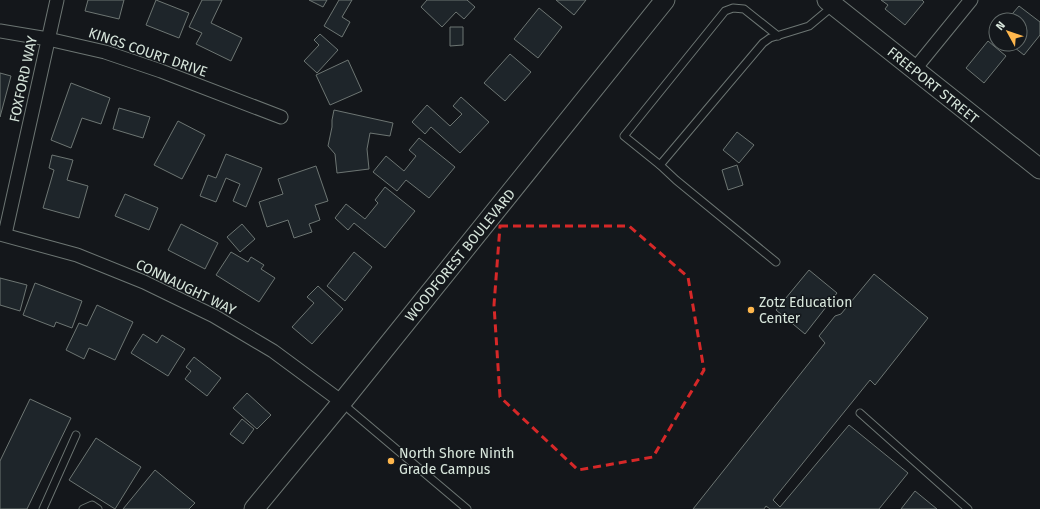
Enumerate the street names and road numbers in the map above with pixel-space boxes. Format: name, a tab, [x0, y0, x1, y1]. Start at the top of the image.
street label: KINGS COURT DRIVE	[86, 24, 210, 81]
street label: FOXFORD WAY	[6, 34, 41, 124]
street label: FREEPORT STREET	[884, 43, 982, 128]
street label: WOODFOREST BOULEVARD	[402, 186, 519, 325]
street label: CONNAUGHT WAY	[133, 256, 239, 319]

